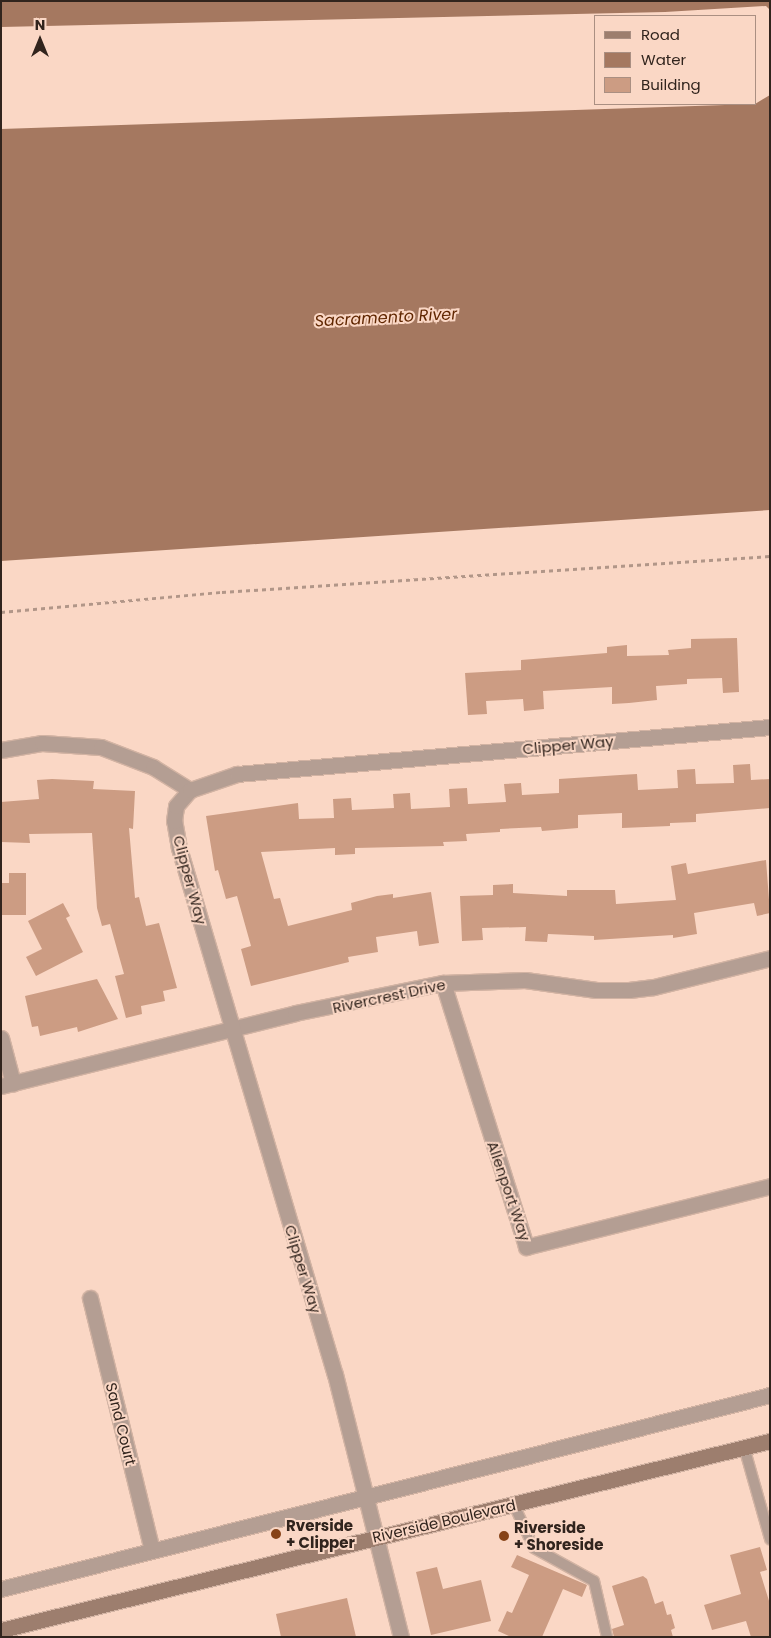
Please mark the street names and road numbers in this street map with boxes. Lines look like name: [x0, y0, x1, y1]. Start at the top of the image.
street label: Clipper Way: [522, 732, 614, 758]
street label: Clipper Way: [169, 834, 211, 926]
street label: Rivercrest Drive: [331, 975, 447, 1017]
street label: Allenport Way: [483, 1139, 535, 1243]
street label: Clipper Way: [281, 1223, 325, 1315]
street label: Sand Court: [102, 1381, 140, 1467]
street label: Riverside Boulevard: [370, 1496, 518, 1546]

